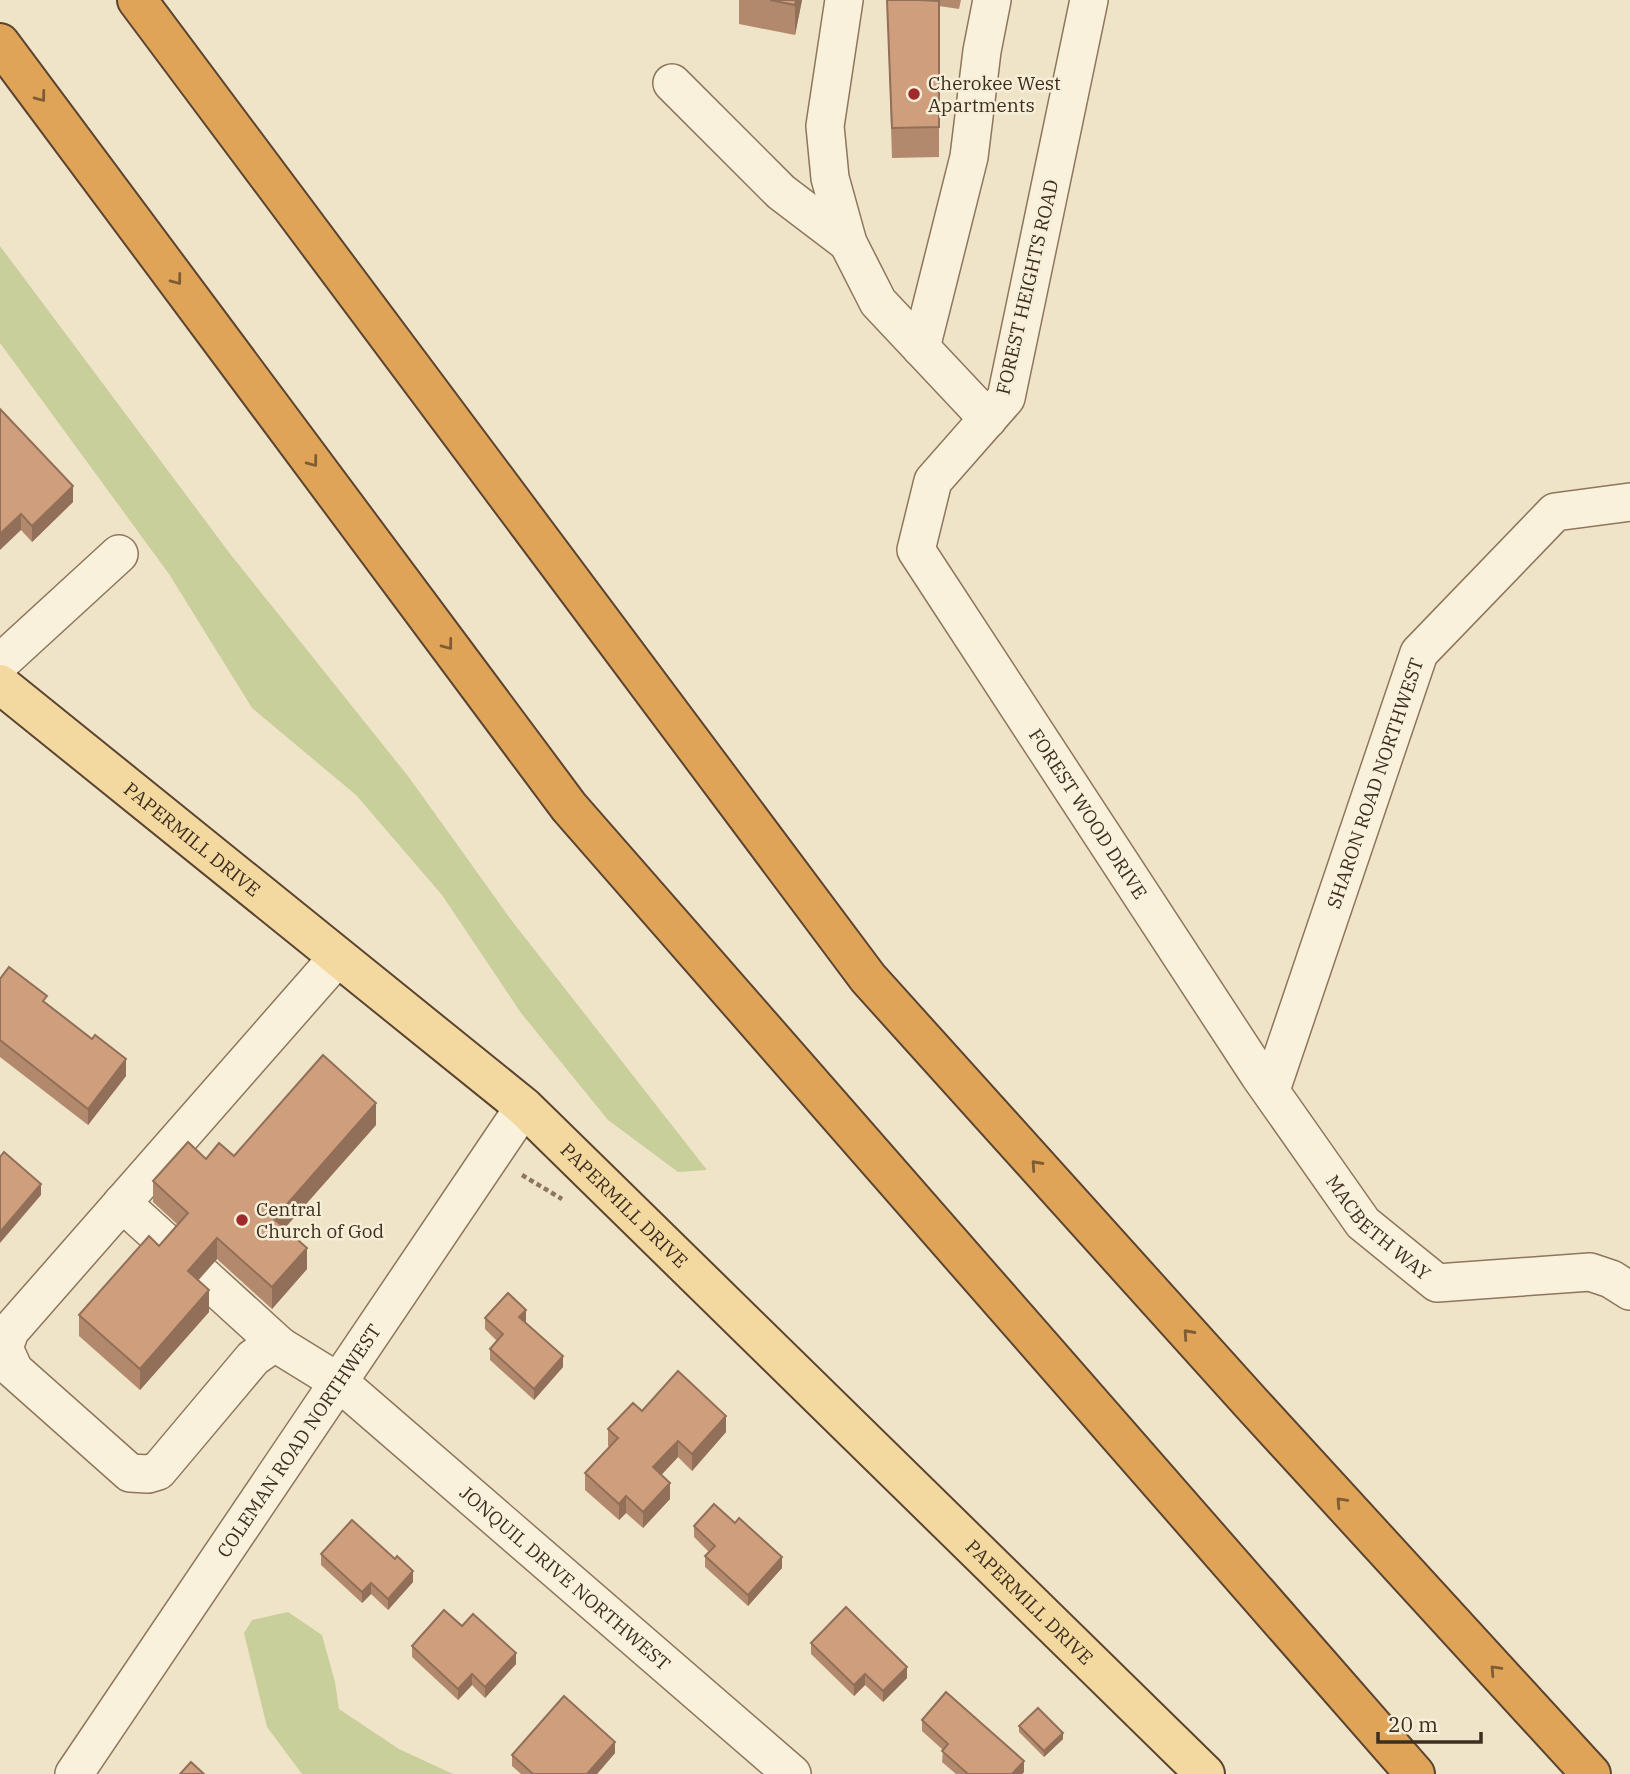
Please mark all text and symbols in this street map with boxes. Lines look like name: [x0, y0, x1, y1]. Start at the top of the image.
place label: Cherokee West Apartments: [928, 71, 1061, 117]
marker: Cherokee West Apartments: [906, 86, 922, 102]
one-way arrow: [32, 89, 45, 102]
street label: FOREST HEIGHTS ROAD: [991, 177, 1063, 397]
one-way arrow: [168, 272, 181, 285]
one-way arrow: [304, 454, 317, 467]
one-way arrow: [440, 637, 453, 649]
street label: SHARON ROAD NORTHWEST: [1321, 655, 1429, 912]
street label: FOREST WOOD DRIVE: [1024, 724, 1153, 903]
street label: PAPERMILL DRIVE: [119, 777, 265, 901]
street label: PAPERMILL DRIVE: [556, 1138, 693, 1273]
one-way arrow: [1032, 1160, 1044, 1173]
street label: MACBETH WAY: [1321, 1170, 1436, 1285]
place label: Central Church of God: [256, 1197, 384, 1243]
marker: Central Church of God: [234, 1212, 250, 1228]
street label: COLEMAN ROAD NORTHWEST: [212, 1319, 386, 1562]
one-way arrow: [1184, 1329, 1196, 1342]
street label: JONQUIL DRIVE NORTHWEST: [455, 1480, 676, 1676]
one-way arrow: [1337, 1497, 1350, 1510]
street label: PAPERMILL DRIVE: [961, 1535, 1098, 1670]
one-way arrow: [1491, 1665, 1504, 1678]
scale bar: [1378, 1700, 1481, 1744]
text: 20 m: [1388, 1710, 1438, 1738]

